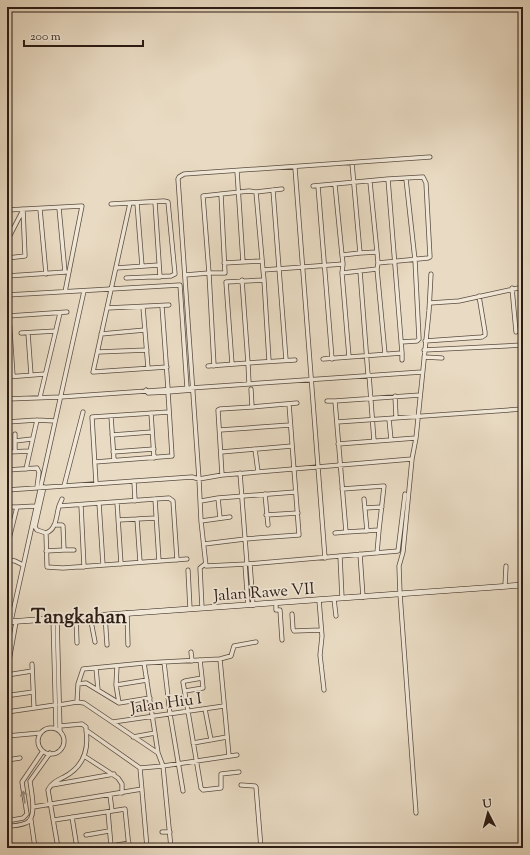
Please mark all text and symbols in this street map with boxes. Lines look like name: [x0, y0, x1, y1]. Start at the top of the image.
scale bar: [24, 22, 143, 48]
text: 200 m: [30, 28, 61, 46]
street label: Jalan Rawe VII: [212, 578, 315, 609]
district label: Tangkahan: [31, 604, 127, 633]
street label: Jalan Hiu I: [128, 688, 203, 721]
one-way arrow: [20, 791, 28, 804]
north arrow: [468, 793, 508, 833]
text: U: [481, 796, 492, 813]

